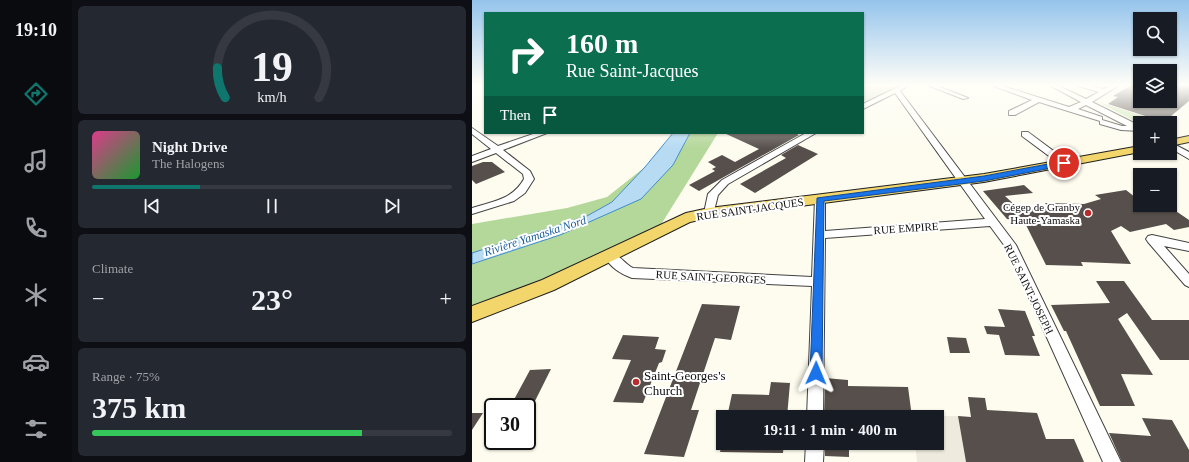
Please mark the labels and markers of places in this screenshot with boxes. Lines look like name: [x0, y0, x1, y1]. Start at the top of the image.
pin: [1047, 146, 1081, 180]
place label: Cégep de Granby Haute-Yamaska: [1003, 201, 1080, 226]
marker: Cégep de Granby Haute-Yamaska: [1083, 208, 1093, 218]
place label: Saint-Georges's Church: [644, 368, 726, 398]
marker: Saint-Georges's Church: [631, 377, 641, 387]

